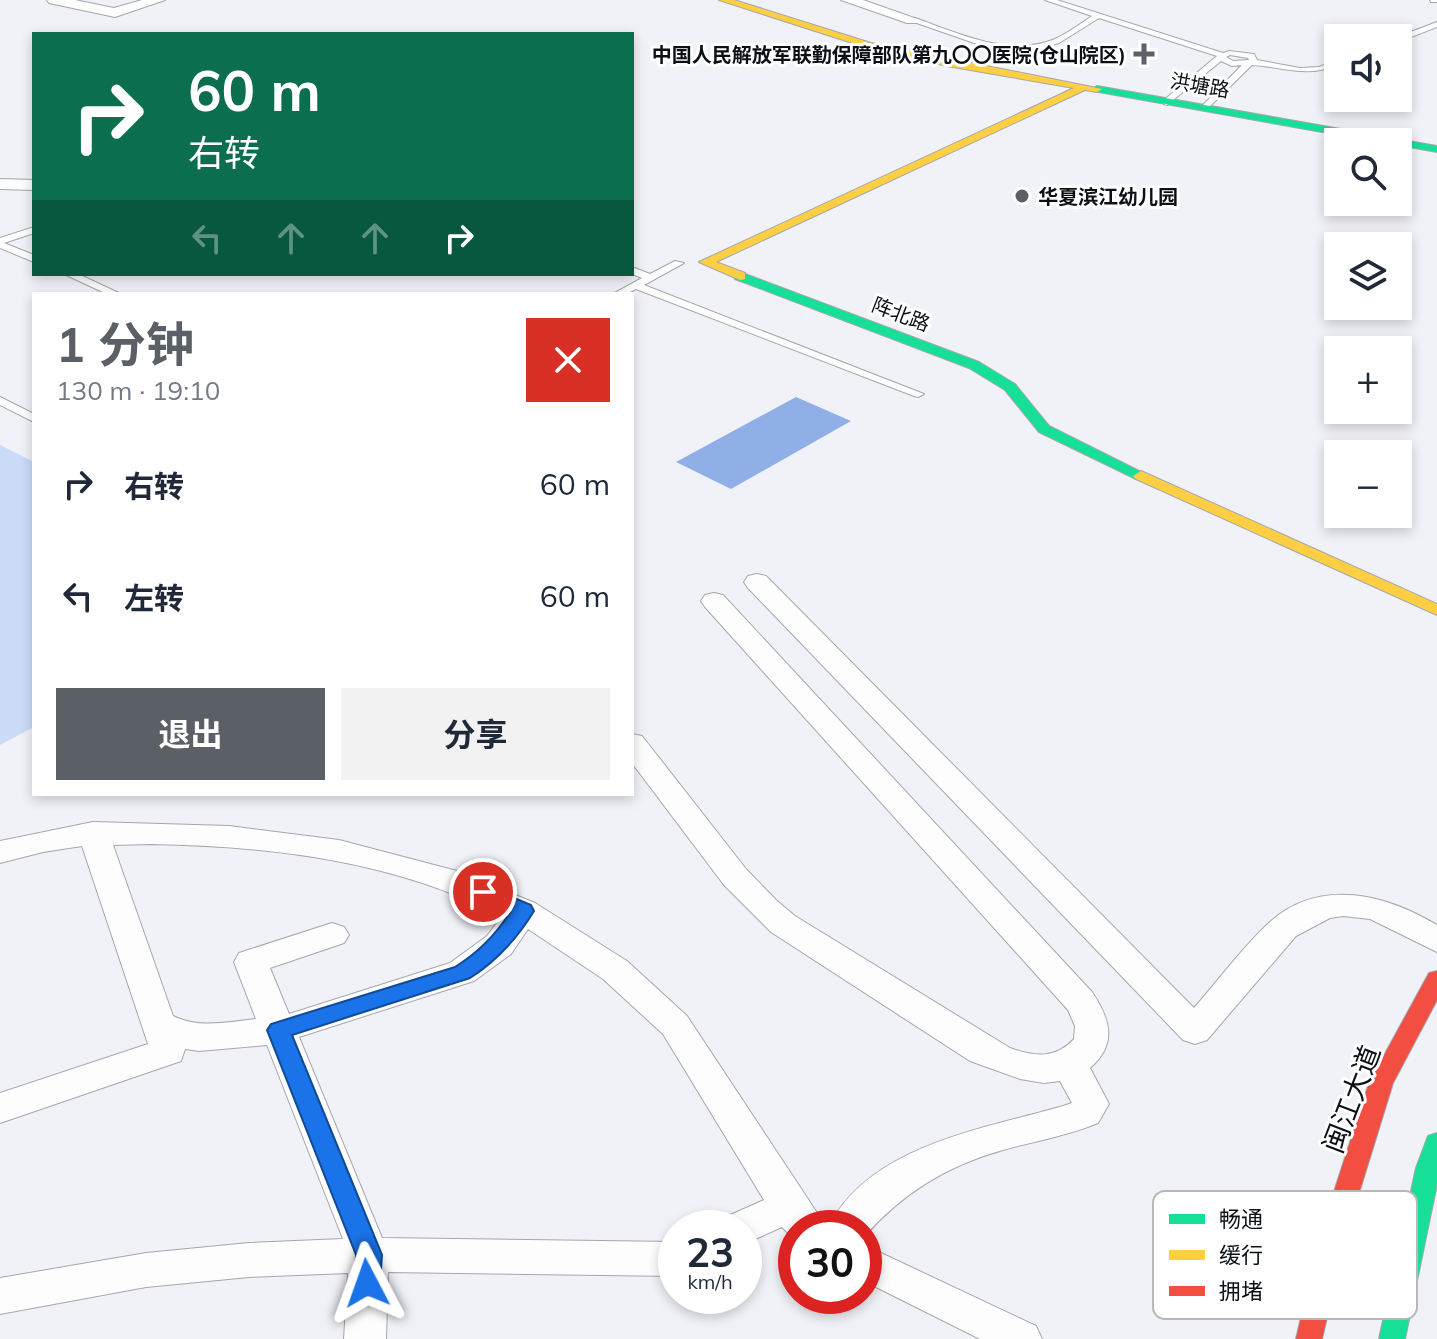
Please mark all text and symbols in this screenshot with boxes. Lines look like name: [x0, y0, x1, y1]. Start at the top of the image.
map controls: [1324, 24, 1412, 528]
button: sound: [1324, 24, 1412, 112]
place label: 中国人民解放军联勤保障部队第九〇〇医院(仓山院区): [652, 42, 1126, 67]
marker: 中国人民解放军联勤保障部队第九〇〇医院(仓山院区): [1133, 43, 1155, 65]
text: 60 m: [188, 55, 321, 125]
icon: right: [56, 64, 160, 168]
street label: 洪塘路: [1168, 67, 1232, 103]
button: search: [1324, 128, 1412, 216]
text: 右转: [188, 130, 260, 175]
place label: 华夏滨江幼儿园: [1038, 184, 1178, 209]
marker: 华夏滨江幼儿园: [1013, 187, 1031, 205]
icon: left: [185, 216, 229, 260]
icon: ahead: [269, 216, 313, 260]
icon: ahead: [353, 216, 397, 260]
icon: right: [437, 216, 481, 260]
button: layers: [1324, 232, 1412, 320]
street label: 阵北路: [869, 292, 933, 336]
text: 1 分钟: [56, 314, 194, 374]
button: close: [526, 318, 610, 402]
button: +: [1324, 336, 1412, 424]
text: 130 m · 19:10: [56, 374, 220, 407]
button: −: [1324, 440, 1412, 528]
icon: right: [56, 462, 100, 506]
text: 60 m: [540, 465, 610, 503]
text: 右转: [124, 467, 184, 505]
icon: left: [56, 574, 100, 618]
text: 60 m: [540, 577, 610, 615]
text: 左转: [124, 579, 184, 617]
button: 退出: [56, 688, 325, 780]
button: 分享: [341, 688, 610, 780]
pin: [449, 858, 517, 926]
icon: arrive: [461, 870, 505, 914]
street label: 闽江大道: [1315, 1040, 1387, 1158]
legend: [1153, 1191, 1417, 1319]
text: 畅通: [1219, 1205, 1263, 1233]
speed limit sign: 30: [778, 1210, 882, 1314]
text: 23: [686, 1227, 734, 1277]
position arrow: [325, 1241, 409, 1325]
text: 缓行: [1219, 1241, 1263, 1269]
text: km/h: [687, 1269, 733, 1294]
text: 拥堵: [1219, 1277, 1263, 1305]

